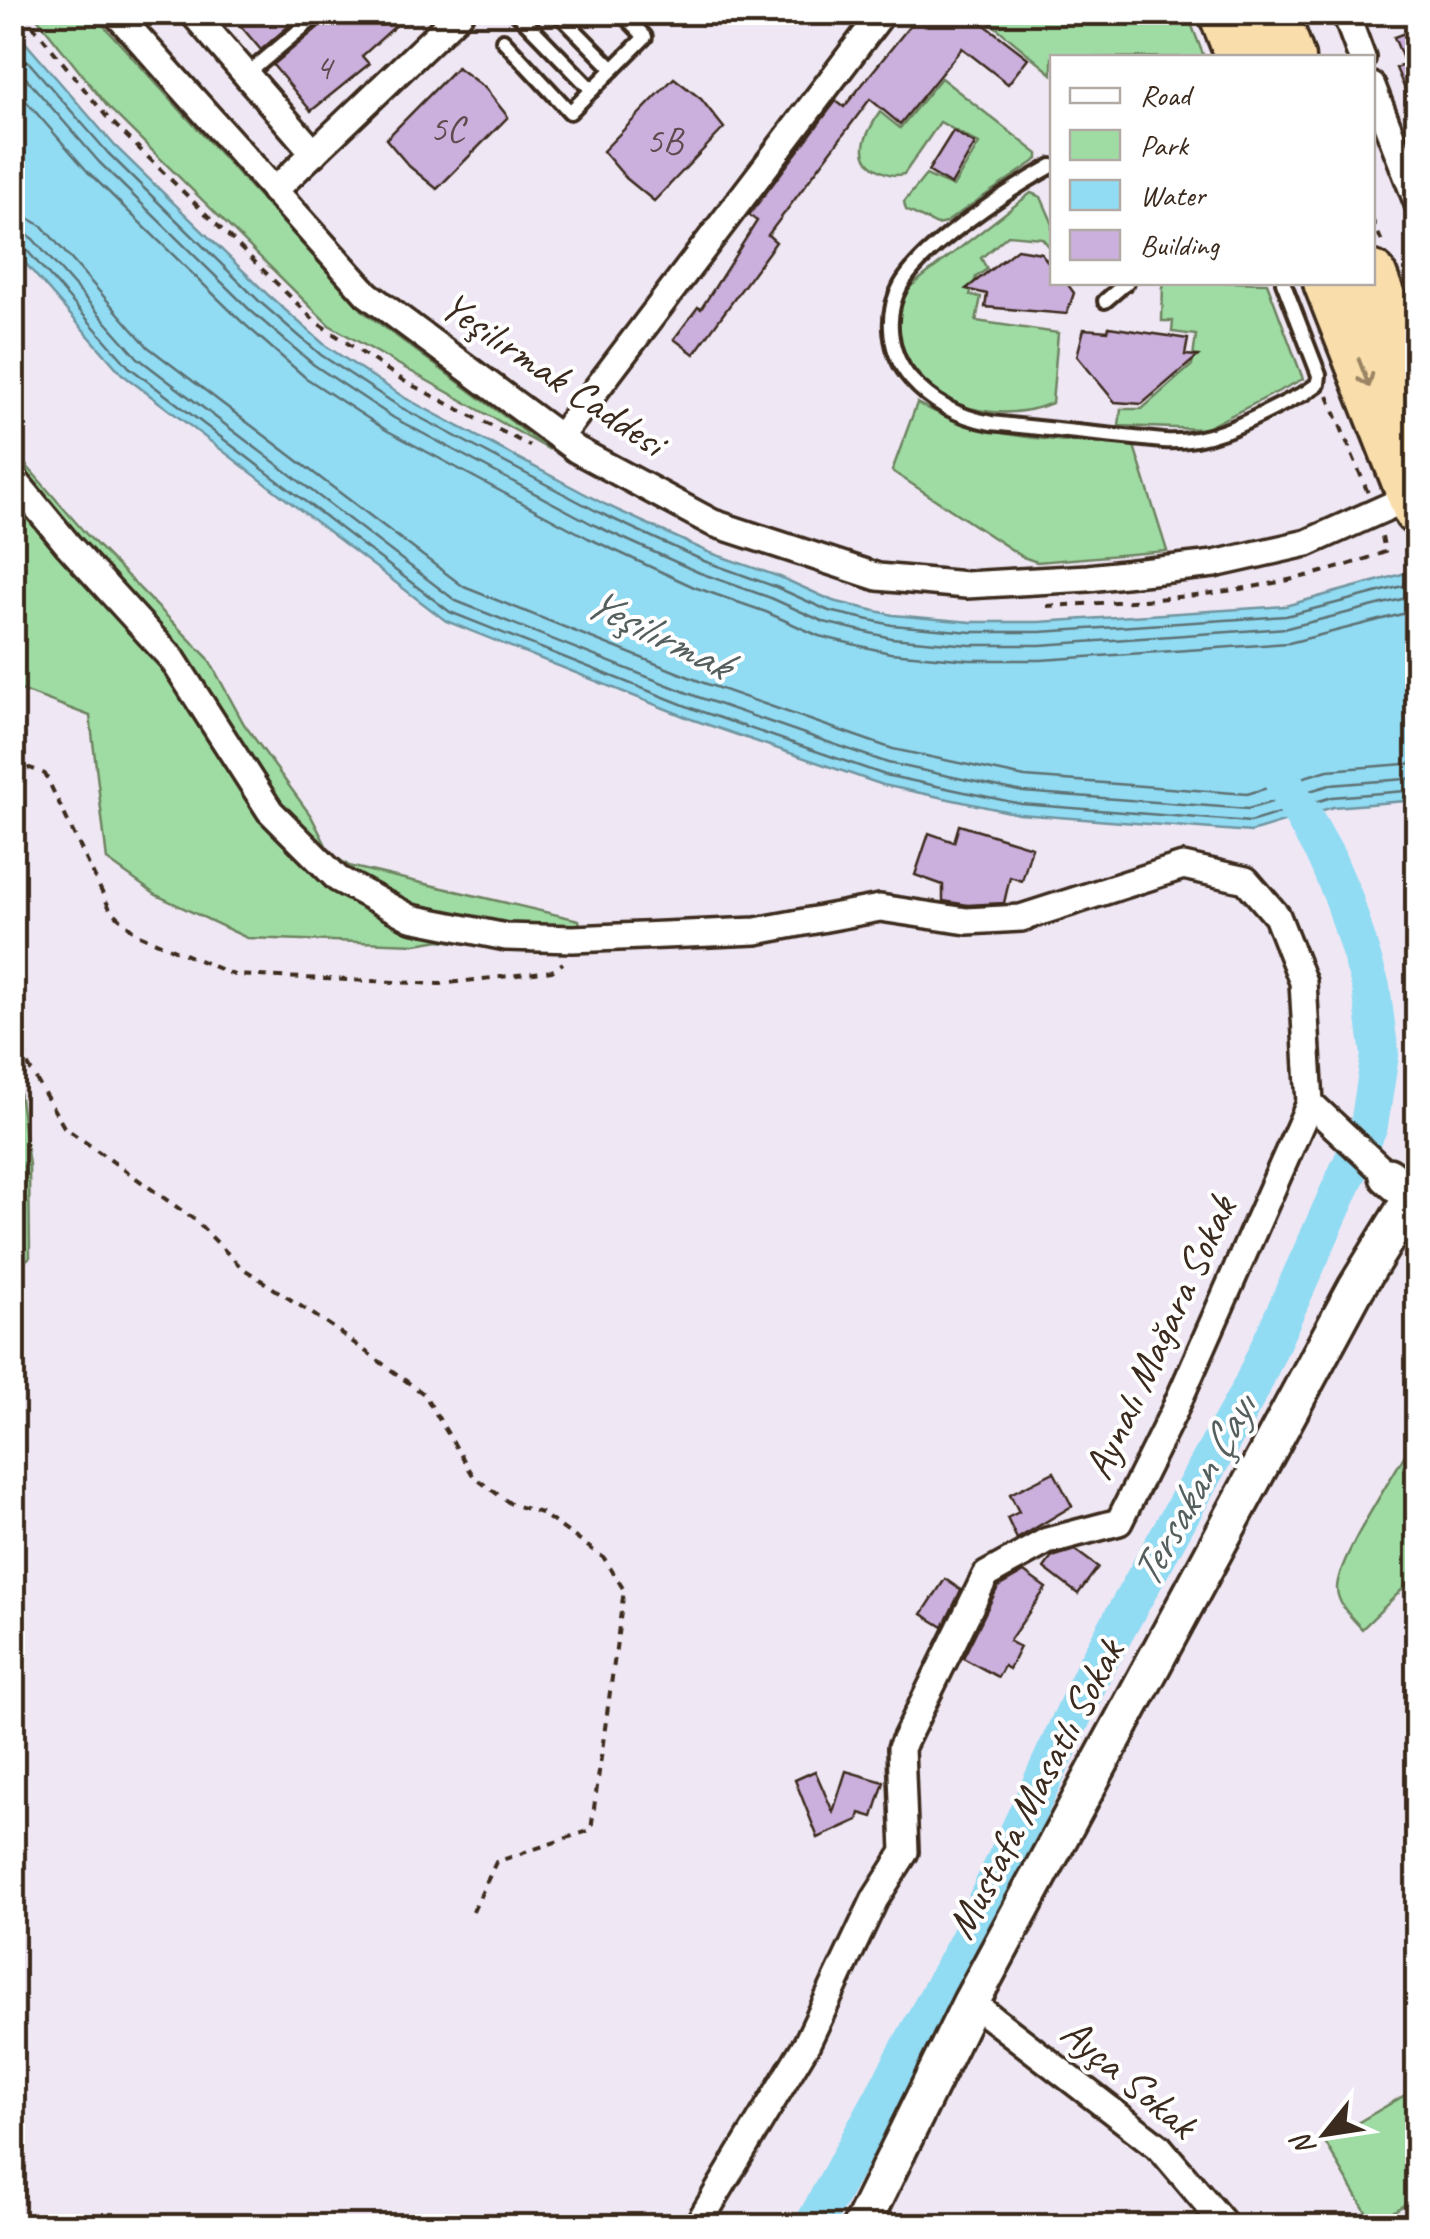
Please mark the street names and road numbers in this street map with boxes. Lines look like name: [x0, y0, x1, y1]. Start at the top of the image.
street label: Yeşilırmak Caddesi: [431, 279, 680, 471]
street label: Aynalı Mağara Sokak: [1071, 1186, 1250, 1488]
street label: Mustafa Masatlı Sokak: [934, 1628, 1137, 1948]
street label: Ayça Sokak: [1050, 2006, 1210, 2152]

